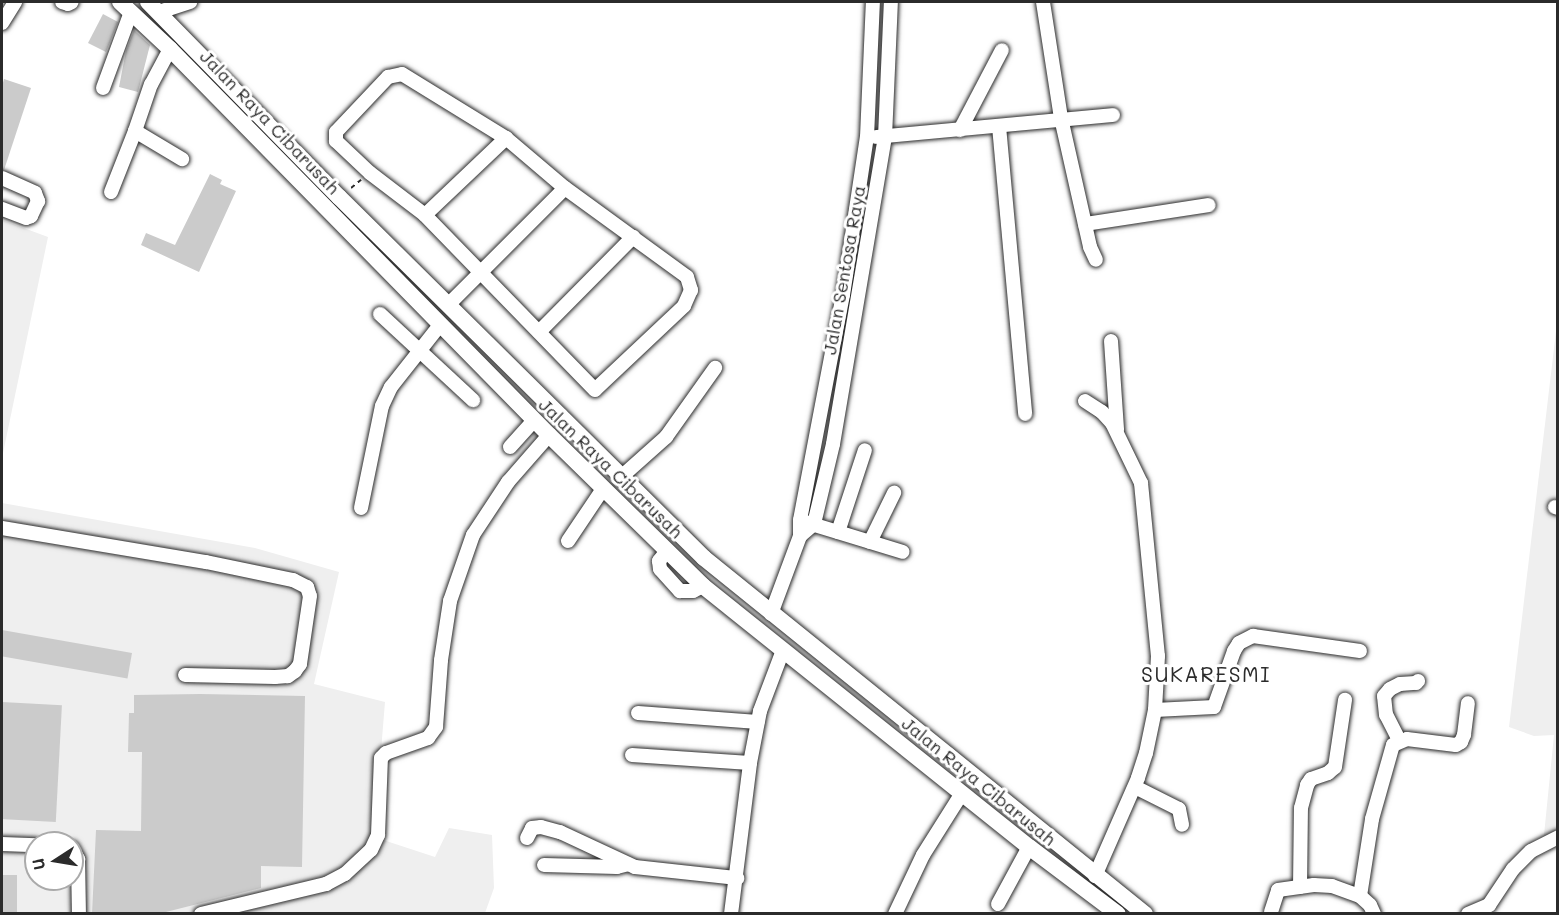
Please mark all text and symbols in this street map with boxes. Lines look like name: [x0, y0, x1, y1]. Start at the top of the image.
street label: Jalan Raya Cibarusah: [196, 46, 344, 198]
street label: Jalan Sentosa Raya: [818, 184, 870, 356]
street label: Jalan Raya Cibarusah: [535, 394, 687, 542]
district label: SUKARESMI: [1141, 661, 1271, 687]
street label: Jalan Raya Cibarusah: [898, 712, 1060, 850]
north arrow: [24, 831, 84, 891]
text: U: [26, 857, 49, 872]

